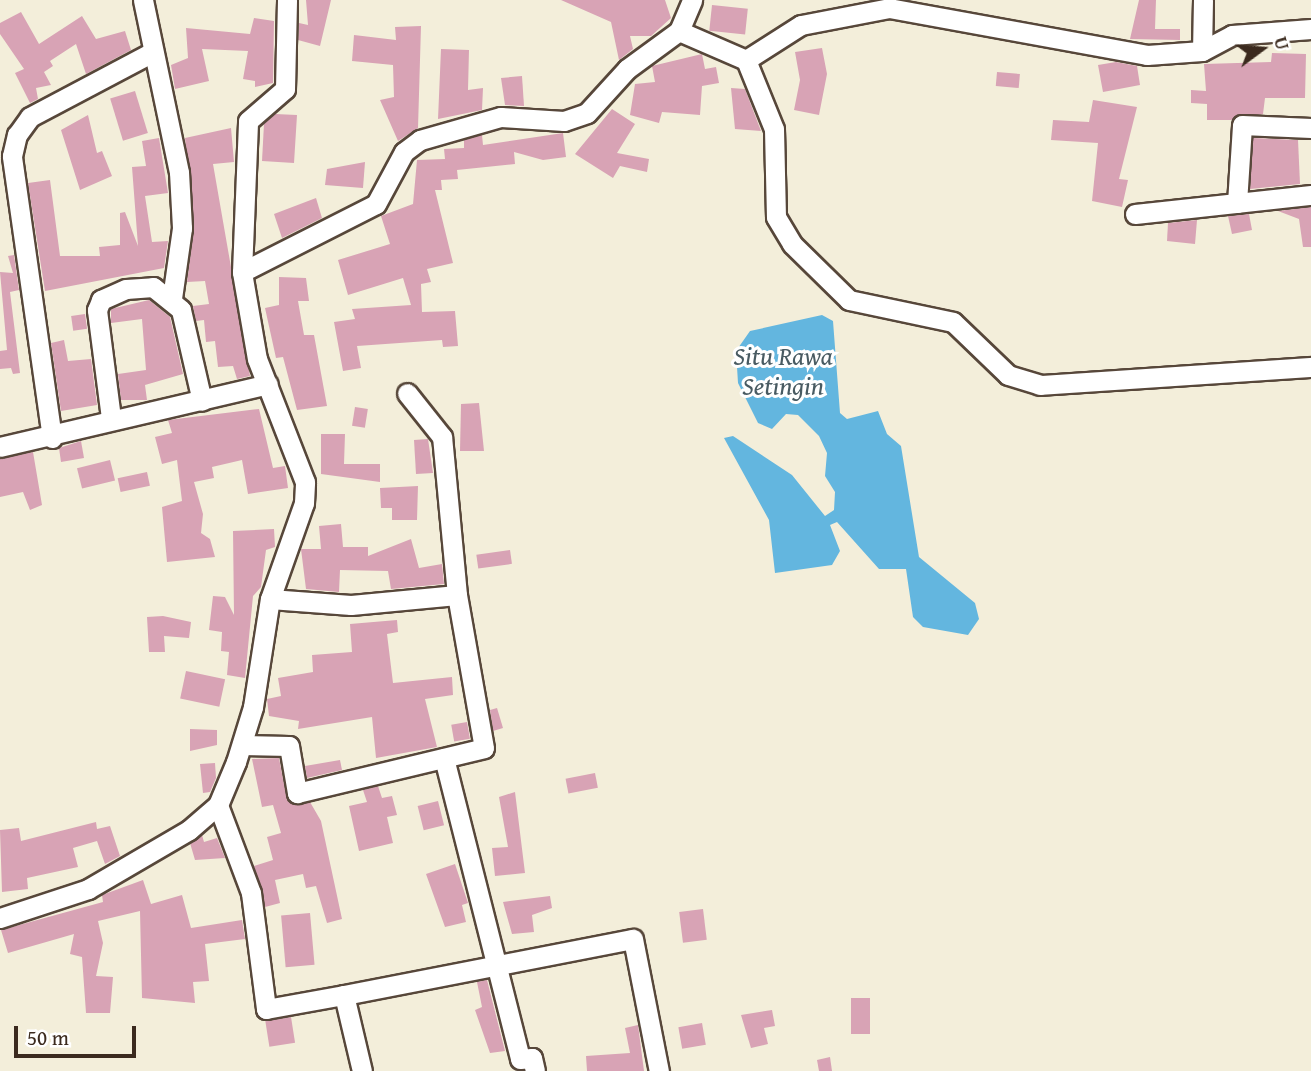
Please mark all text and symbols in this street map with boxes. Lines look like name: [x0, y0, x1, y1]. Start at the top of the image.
north arrow: [1227, 14, 1297, 84]
text: U: [1267, 33, 1297, 53]
water label: Situ Rawa Setingin: [733, 340, 833, 402]
scale bar: [18, 1012, 140, 1056]
text: 50 m: [27, 1022, 69, 1053]

